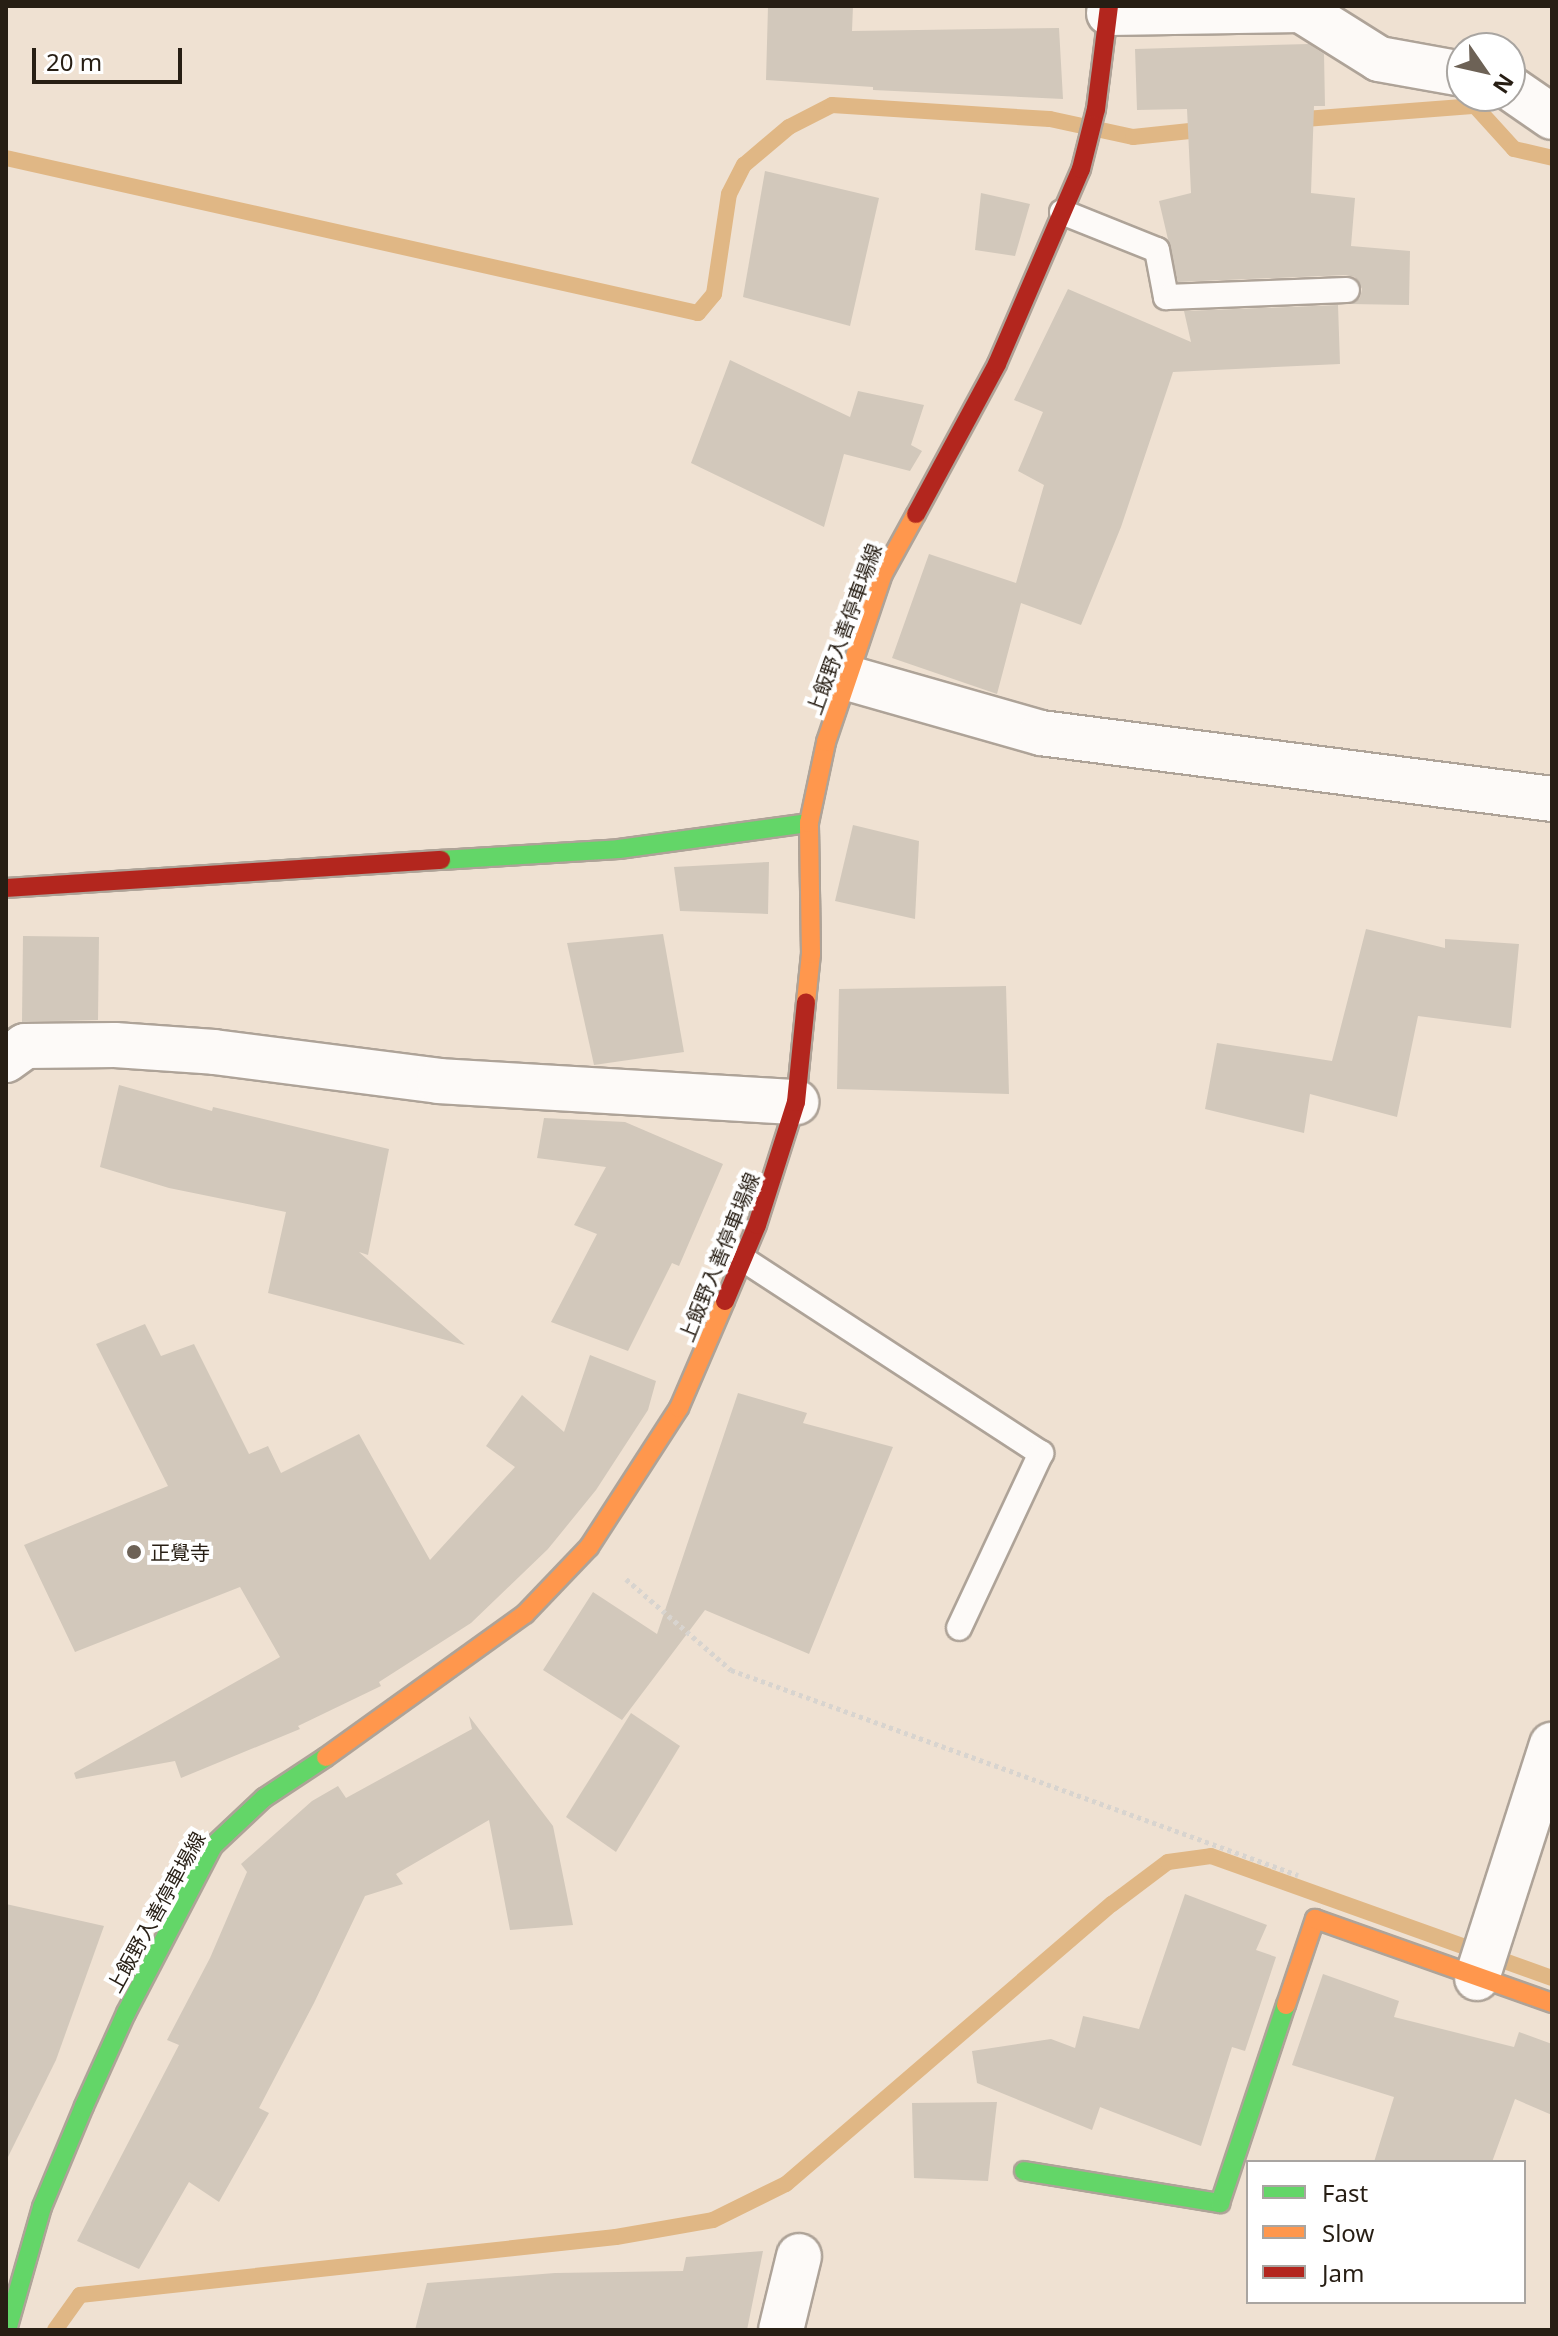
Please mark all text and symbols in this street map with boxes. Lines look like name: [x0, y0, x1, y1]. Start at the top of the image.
scale bar: [36, 32, 186, 82]
north arrow: [1446, 32, 1526, 112]
text: 20 m: [46, 45, 102, 78]
text: N: [1487, 68, 1522, 100]
street label: 上飯野入善停車場線: [802, 540, 886, 718]
street label: 上飯野入善停車場線: [674, 1169, 764, 1345]
place label: 正覺寺: [150, 1540, 210, 1564]
marker: 正覺寺: [125, 1543, 143, 1561]
street label: 上飯野入善停車場線: [102, 1827, 210, 1997]
legend: [1246, 2160, 1526, 2304]
text: Fast: [1322, 2176, 1368, 2209]
text: Slow: [1322, 2216, 1374, 2249]
text: Jam: [1322, 2256, 1364, 2289]

